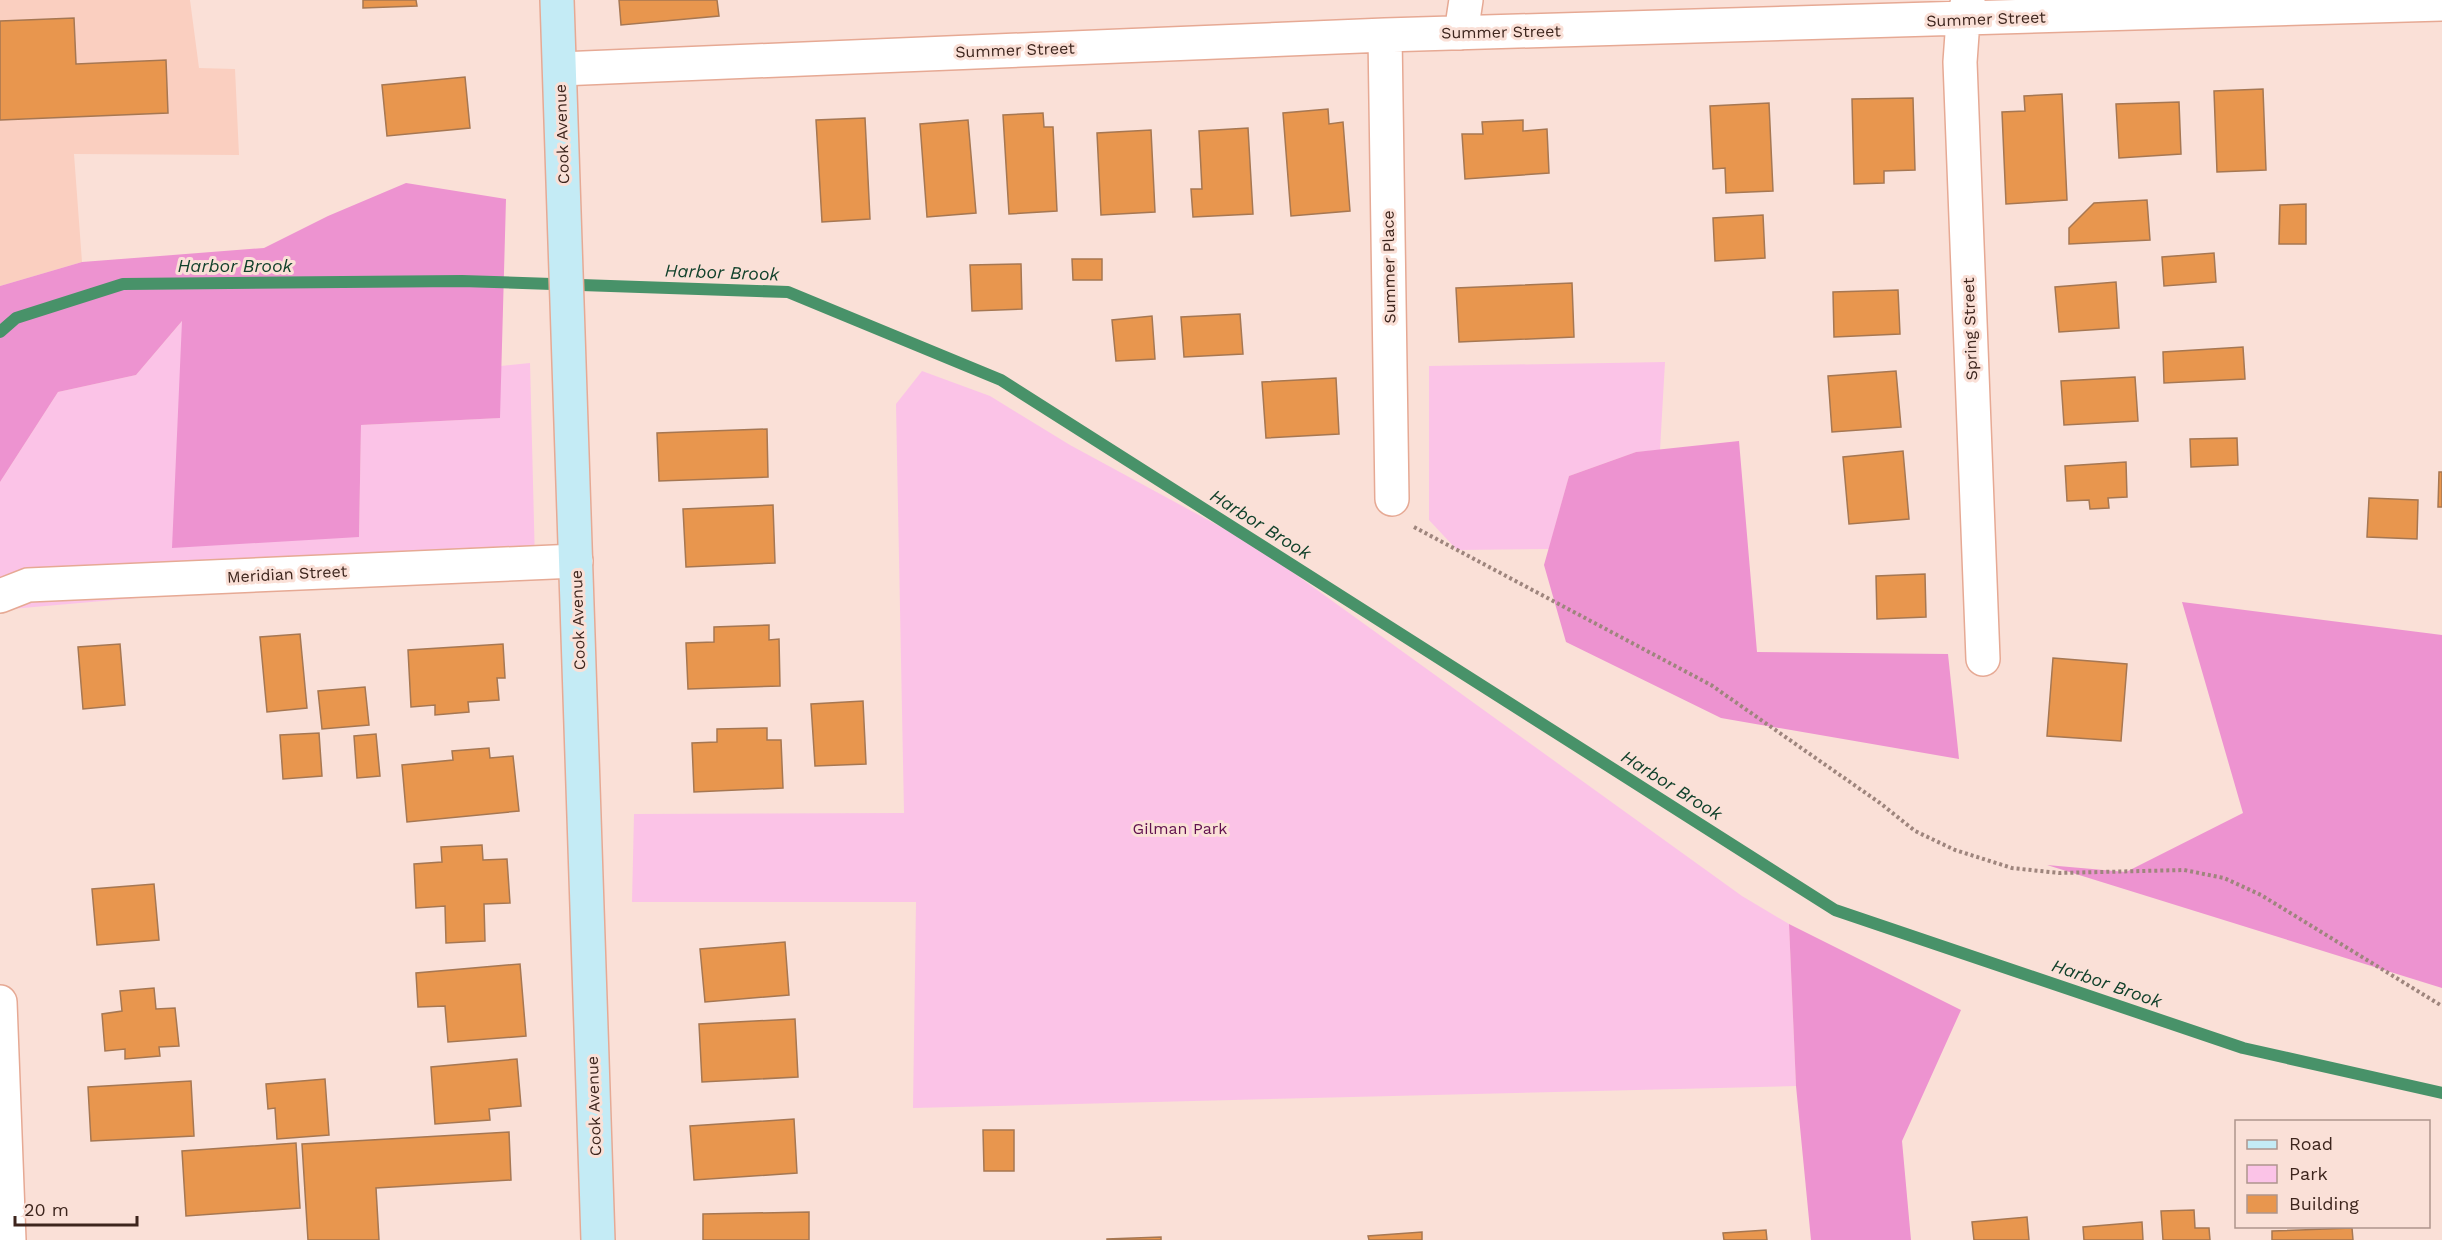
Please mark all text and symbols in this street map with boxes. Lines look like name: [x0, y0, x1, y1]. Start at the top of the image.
street label: Summer Street: [1926, 7, 2046, 31]
street label: Summer Street: [1441, 21, 1561, 43]
street label: Summer Street: [955, 38, 1075, 62]
street label: Cook Avenue: [551, 84, 573, 184]
street label: Summer Place: [1379, 210, 1399, 324]
water label: Harbor Brook: [178, 255, 294, 276]
water label: Harbor Brook: [664, 260, 781, 285]
street label: Spring Street: [1959, 277, 1981, 381]
water label: Harbor Brook: [1207, 485, 1316, 564]
street label: Meridian Street: [226, 561, 348, 587]
street label: Cook Avenue: [567, 570, 589, 670]
water label: Harbor Brook: [1618, 746, 1727, 825]
park label: Gilman Park: [1133, 819, 1227, 838]
water label: Harbor Brook: [2049, 954, 2166, 1012]
street label: Cook Avenue: [583, 1056, 605, 1156]
legend: [2235, 1120, 2430, 1228]
text: Road: [2289, 1133, 2333, 1154]
text: Park: [2289, 1163, 2328, 1184]
scale bar: [15, 1189, 136, 1227]
text: Building: [2289, 1193, 2359, 1214]
text: 20 m: [24, 1199, 69, 1220]

